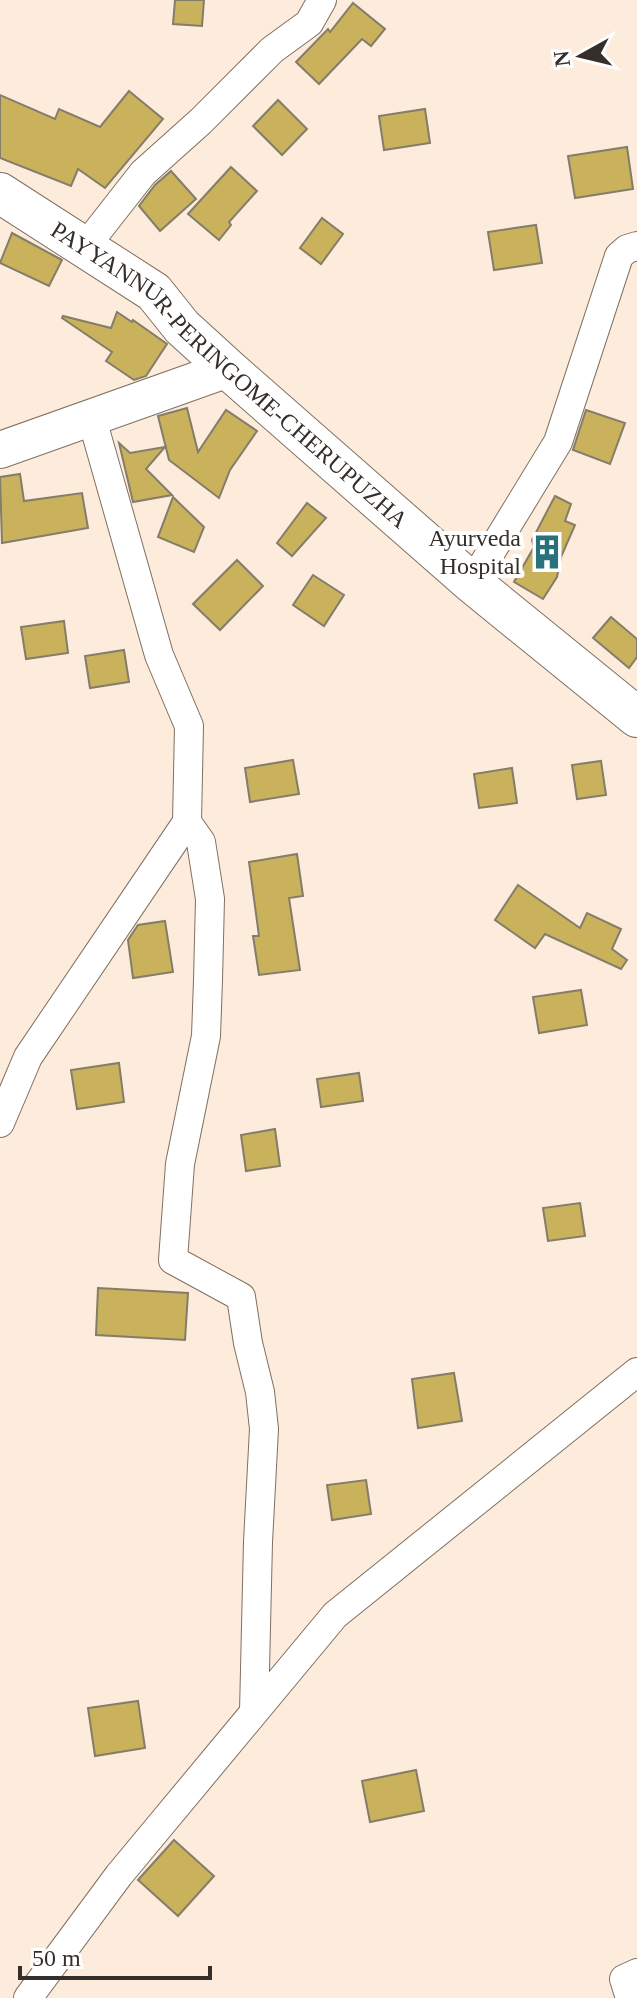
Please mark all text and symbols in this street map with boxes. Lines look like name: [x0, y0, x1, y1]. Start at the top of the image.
north arrow: [541, 16, 621, 96]
text: N: [548, 49, 575, 68]
street label: PAYYANNUR-PERINGOME-CHERUPUZHA: [46, 216, 413, 534]
place label: Ayurveda Hospital: [429, 525, 521, 579]
building icon: Ayurveda Hospital: [528, 533, 566, 571]
scale bar: [20, 1930, 210, 1980]
text: 50 m: [32, 1945, 81, 1971]

